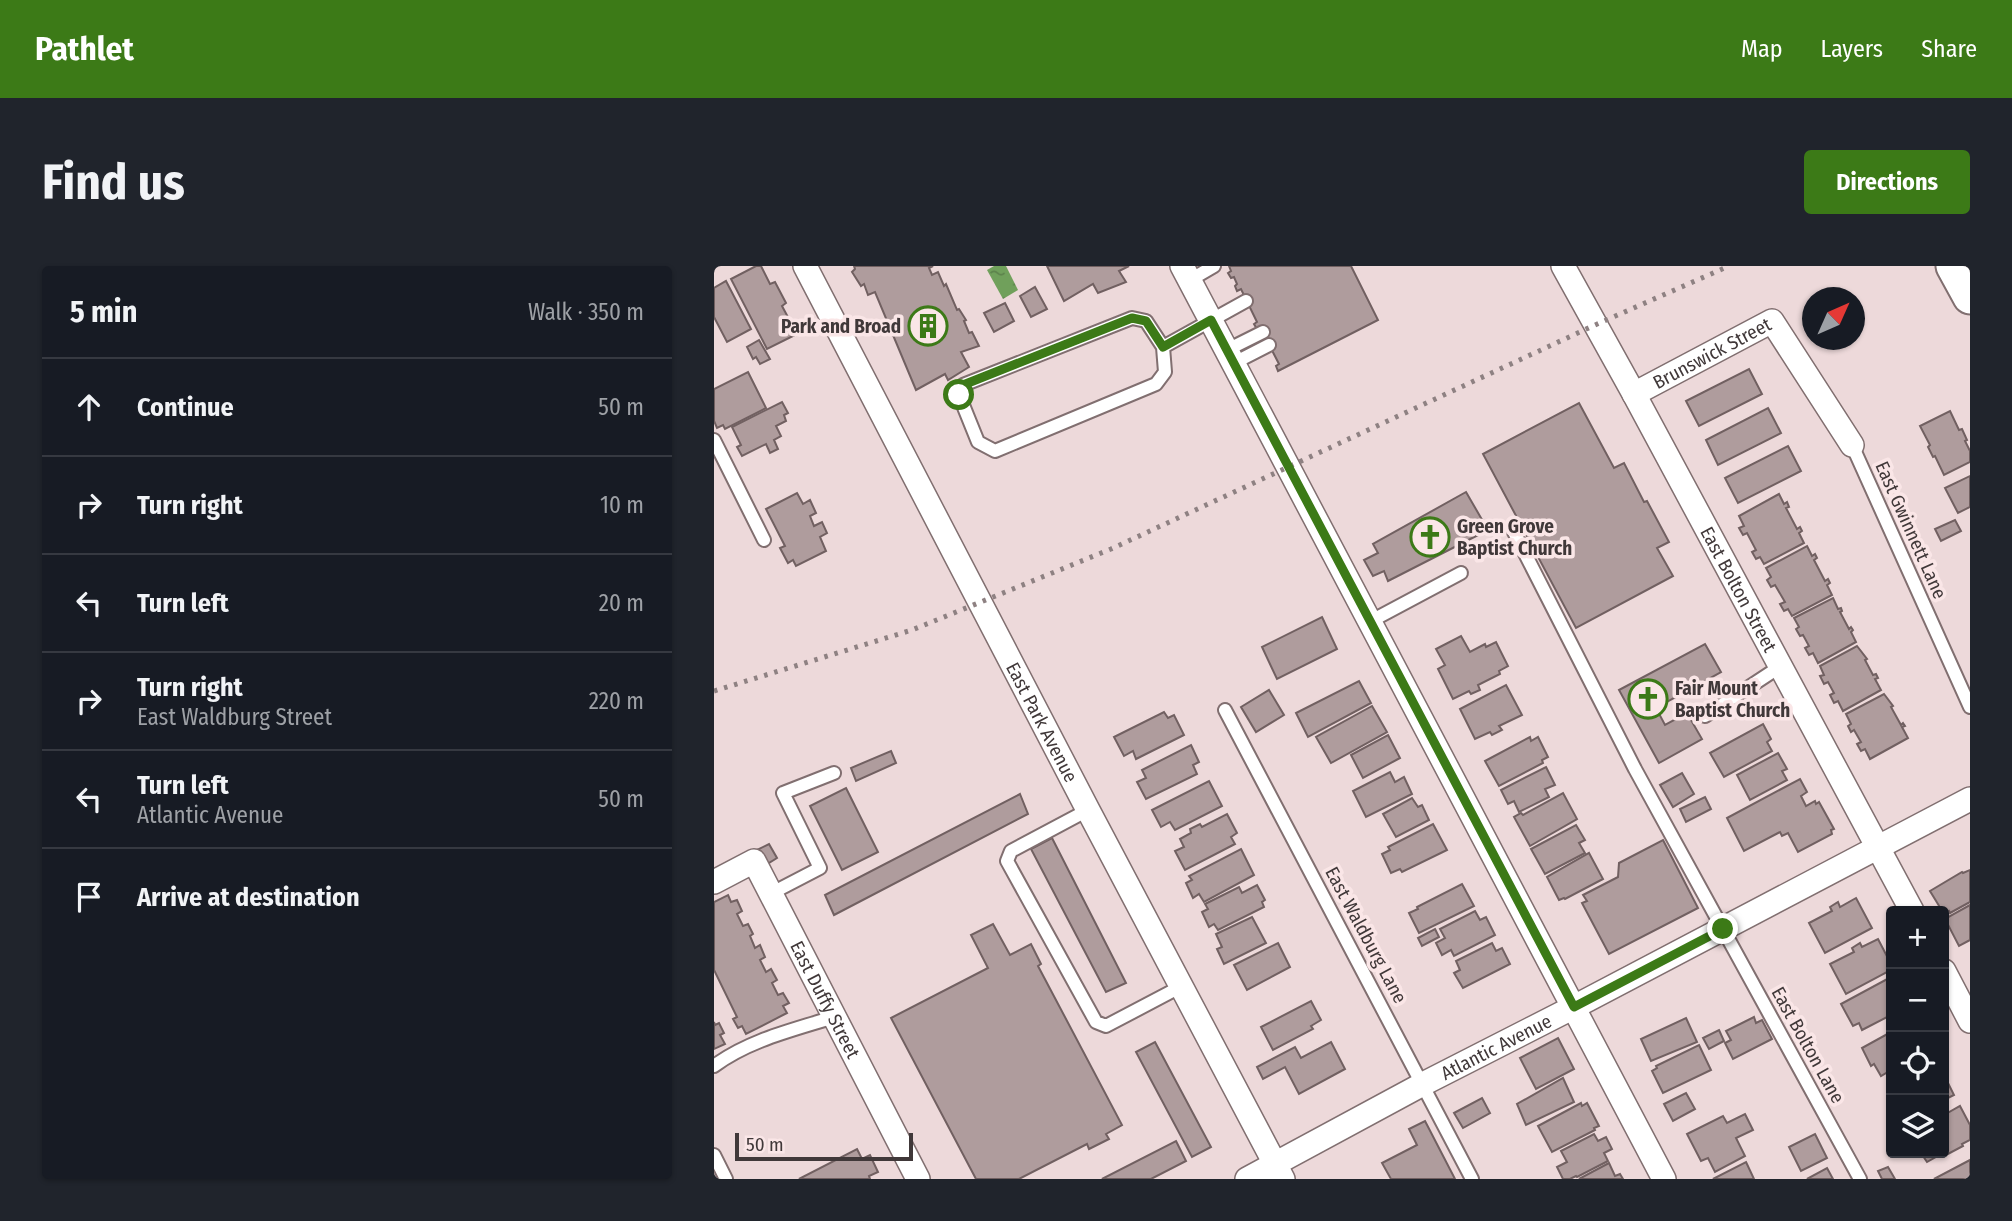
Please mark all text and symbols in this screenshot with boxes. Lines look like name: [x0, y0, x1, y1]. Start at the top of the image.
text: Pathlet: [35, 29, 134, 69]
text: Map: [1741, 35, 1783, 63]
text: Layers: [1821, 35, 1883, 63]
text: Share: [1921, 35, 1977, 63]
button: Directions: [1804, 150, 1970, 214]
text: Find us: [42, 153, 185, 212]
north arrow: [1802, 287, 1865, 350]
text: 5 min: [70, 294, 137, 330]
text: Walk · 350 m: [528, 298, 644, 326]
building icon: Park and Broad: [907, 305, 949, 347]
street label: Brunswick Street: [1649, 312, 1776, 394]
place label: Park and Broad: [781, 315, 901, 338]
route start: [943, 379, 974, 410]
icon: ahead: [70, 388, 108, 426]
text: Continue: [137, 392, 234, 423]
text: 50 m: [598, 393, 644, 421]
street label: East Gwinnett Lane: [1870, 458, 1952, 602]
icon: right: [70, 486, 108, 524]
text: Turn right: [137, 490, 243, 521]
text: 10 m: [600, 491, 644, 519]
place label: Green Grove Baptist Church: [1457, 515, 1572, 560]
church icon: Green Grove Baptist Church: [1409, 516, 1451, 558]
street label: East Bolton Street: [1696, 522, 1782, 657]
icon: left: [70, 584, 108, 622]
text: Turn left: [137, 588, 229, 619]
text: 20 m: [599, 589, 644, 617]
street label: East Park Avenue: [1002, 658, 1083, 786]
text: Turn right: [137, 672, 243, 703]
place label: Fair Mount Baptist Church: [1675, 677, 1790, 722]
church icon: Fair Mount Baptist Church: [1627, 678, 1669, 720]
icon: right: [70, 682, 108, 720]
text: 220 m: [589, 687, 644, 715]
text: East Waldburg Street: [137, 703, 332, 731]
text: Turn left: [137, 770, 229, 801]
icon: left: [70, 780, 108, 818]
text: 50 m: [598, 785, 644, 813]
text: Atlantic Avenue: [137, 801, 283, 829]
street label: East Waldburg Lane: [1320, 863, 1412, 1007]
icon: arrive: [70, 878, 108, 916]
text: Arrive at destination: [137, 882, 360, 913]
map controls: [1886, 906, 1949, 1158]
button: +: [1886, 906, 1949, 969]
route end: [1707, 913, 1738, 944]
street label: East Duffy Street: [786, 937, 866, 1063]
button: −: [1886, 969, 1949, 1032]
street label: East Bolton Lane: [1767, 983, 1849, 1107]
street label: Atlantic Avenue: [1437, 1009, 1555, 1084]
button: locate: [1886, 1032, 1949, 1095]
button: layers: [1886, 1095, 1949, 1158]
scale bar: [735, 1130, 914, 1162]
text: 50 m: [746, 1133, 784, 1156]

